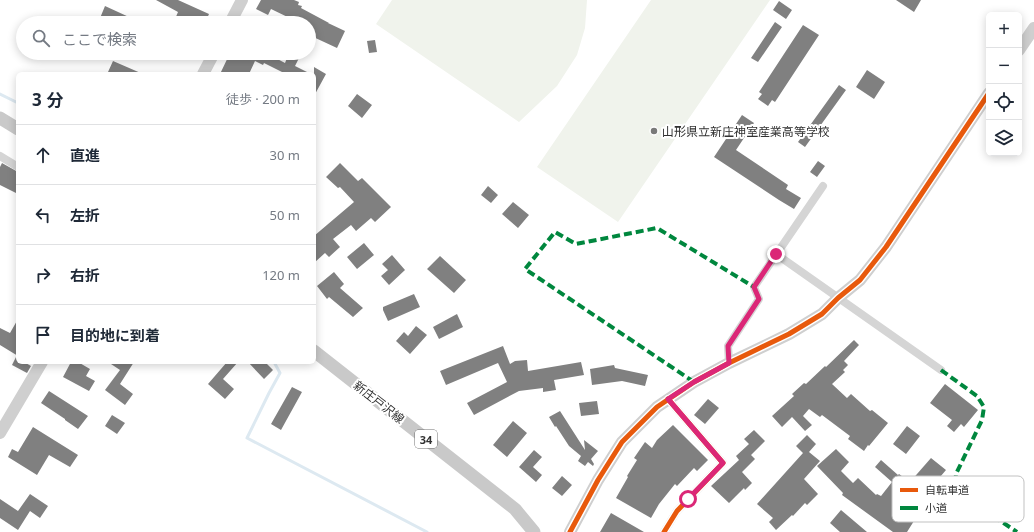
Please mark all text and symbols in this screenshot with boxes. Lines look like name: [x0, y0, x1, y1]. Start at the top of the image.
map controls: [986, 12, 1022, 156]
button: +: [986, 12, 1022, 48]
search box: [16, 16, 316, 60]
icon: search: [30, 27, 52, 49]
text: ここで検索: [62, 29, 137, 49]
button: −: [986, 48, 1022, 84]
button: locate: [986, 84, 1022, 120]
text: 3 分: [32, 88, 63, 111]
text: 徒歩 · 200 m: [226, 90, 300, 108]
button: layers: [986, 120, 1022, 156]
place label: 山形県立新庄神室産業高等学校: [662, 123, 830, 140]
marker: 山形県立新庄神室産業高等学校: [649, 126, 659, 136]
icon: ahead: [32, 144, 54, 166]
text: 直進: [70, 145, 100, 165]
text: 30 m: [270, 146, 300, 164]
icon: left: [32, 204, 54, 226]
text: 左折: [70, 205, 100, 225]
text: 50 m: [270, 206, 300, 224]
route end: [767, 245, 785, 263]
icon: right: [32, 264, 54, 286]
text: 右折: [70, 265, 100, 285]
text: 120 m: [262, 266, 300, 284]
icon: arrive: [32, 324, 54, 346]
text: 目的地に到着: [70, 325, 160, 345]
street label: 新庄戸沢線: [350, 377, 408, 427]
road number: 34: [415, 430, 437, 448]
legend: [892, 476, 1024, 522]
text: 自転車道: [925, 482, 969, 497]
route start: [679, 490, 697, 508]
text: 小道: [925, 500, 947, 515]

